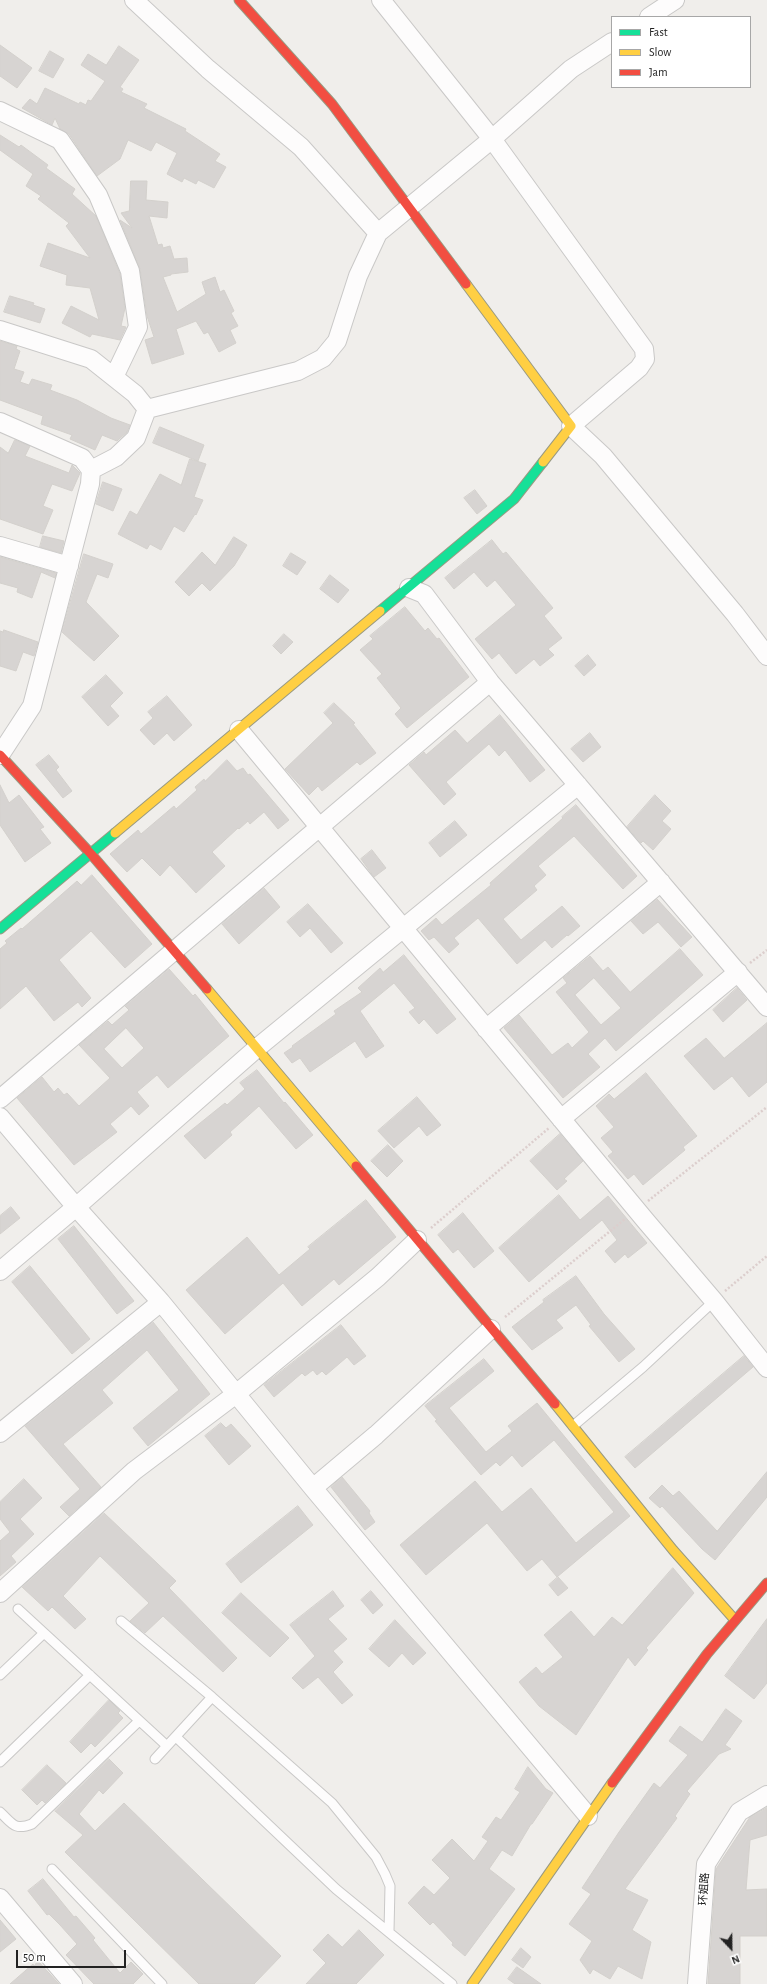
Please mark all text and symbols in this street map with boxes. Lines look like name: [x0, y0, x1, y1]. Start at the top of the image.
legend: [611, 16, 751, 88]
text: Fast: [649, 26, 668, 38]
text: Slow: [649, 46, 671, 58]
text: Jam: [649, 66, 668, 78]
street label: 环姐路: [696, 1872, 712, 1906]
north arrow: [711, 1928, 751, 1968]
scale bar: [18, 1942, 128, 1968]
text: 50 m: [23, 1951, 46, 1963]
text: N: [730, 1953, 741, 1966]

